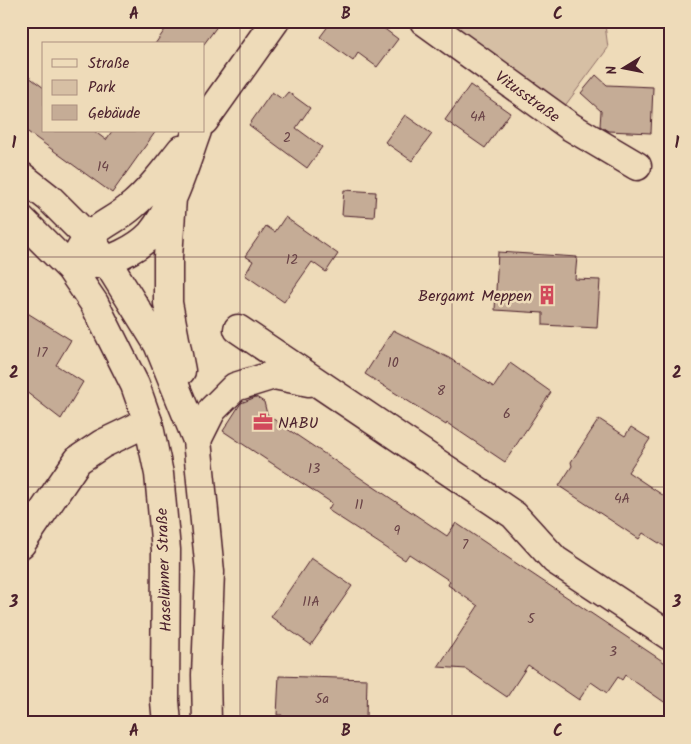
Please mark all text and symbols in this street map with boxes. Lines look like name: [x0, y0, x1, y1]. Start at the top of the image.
text: A: [129, 2, 139, 27]
text: B: [341, 2, 351, 27]
text: C: [553, 2, 563, 27]
legend: [42, 42, 205, 132]
north arrow: [598, 42, 648, 92]
text: Straße: [88, 52, 130, 76]
text: N: [601, 64, 624, 76]
street label: Vitusstraße: [489, 65, 565, 129]
text: Park: [88, 76, 116, 100]
text: Gebäude: [88, 102, 141, 126]
house number: 4A: [470, 106, 486, 128]
house number: 2: [283, 127, 291, 149]
text: 1: [12, 131, 17, 156]
text: 1: [675, 131, 680, 156]
house number: 14: [97, 156, 109, 178]
house number: 12: [286, 249, 298, 271]
place label: Bergamt Meppen: [418, 284, 532, 309]
building icon: Bergamt Meppen: [536, 284, 558, 306]
house number: 17: [37, 342, 48, 364]
house number: 10: [387, 352, 399, 374]
text: 2: [9, 361, 19, 386]
text: 2: [672, 361, 682, 386]
house number: 8: [437, 380, 446, 402]
house number: 6: [503, 403, 511, 425]
office icon: NABU: [252, 411, 274, 433]
place label: NABU: [278, 411, 319, 436]
house number: 13: [308, 458, 320, 480]
house number: 4A: [614, 488, 630, 510]
house number: 11: [355, 494, 363, 516]
street label: Haselünner Straße: [150, 508, 179, 632]
house number: 9: [394, 520, 401, 542]
house number: 7: [462, 534, 469, 556]
text: 3: [9, 590, 19, 615]
text: 3: [672, 590, 682, 615]
house number: 11A: [302, 591, 320, 613]
house number: 5: [527, 608, 536, 630]
house number: 3: [609, 641, 617, 663]
house number: 5a: [315, 688, 329, 710]
text: A: [129, 719, 139, 744]
text: B: [341, 719, 351, 744]
text: C: [553, 719, 563, 744]

